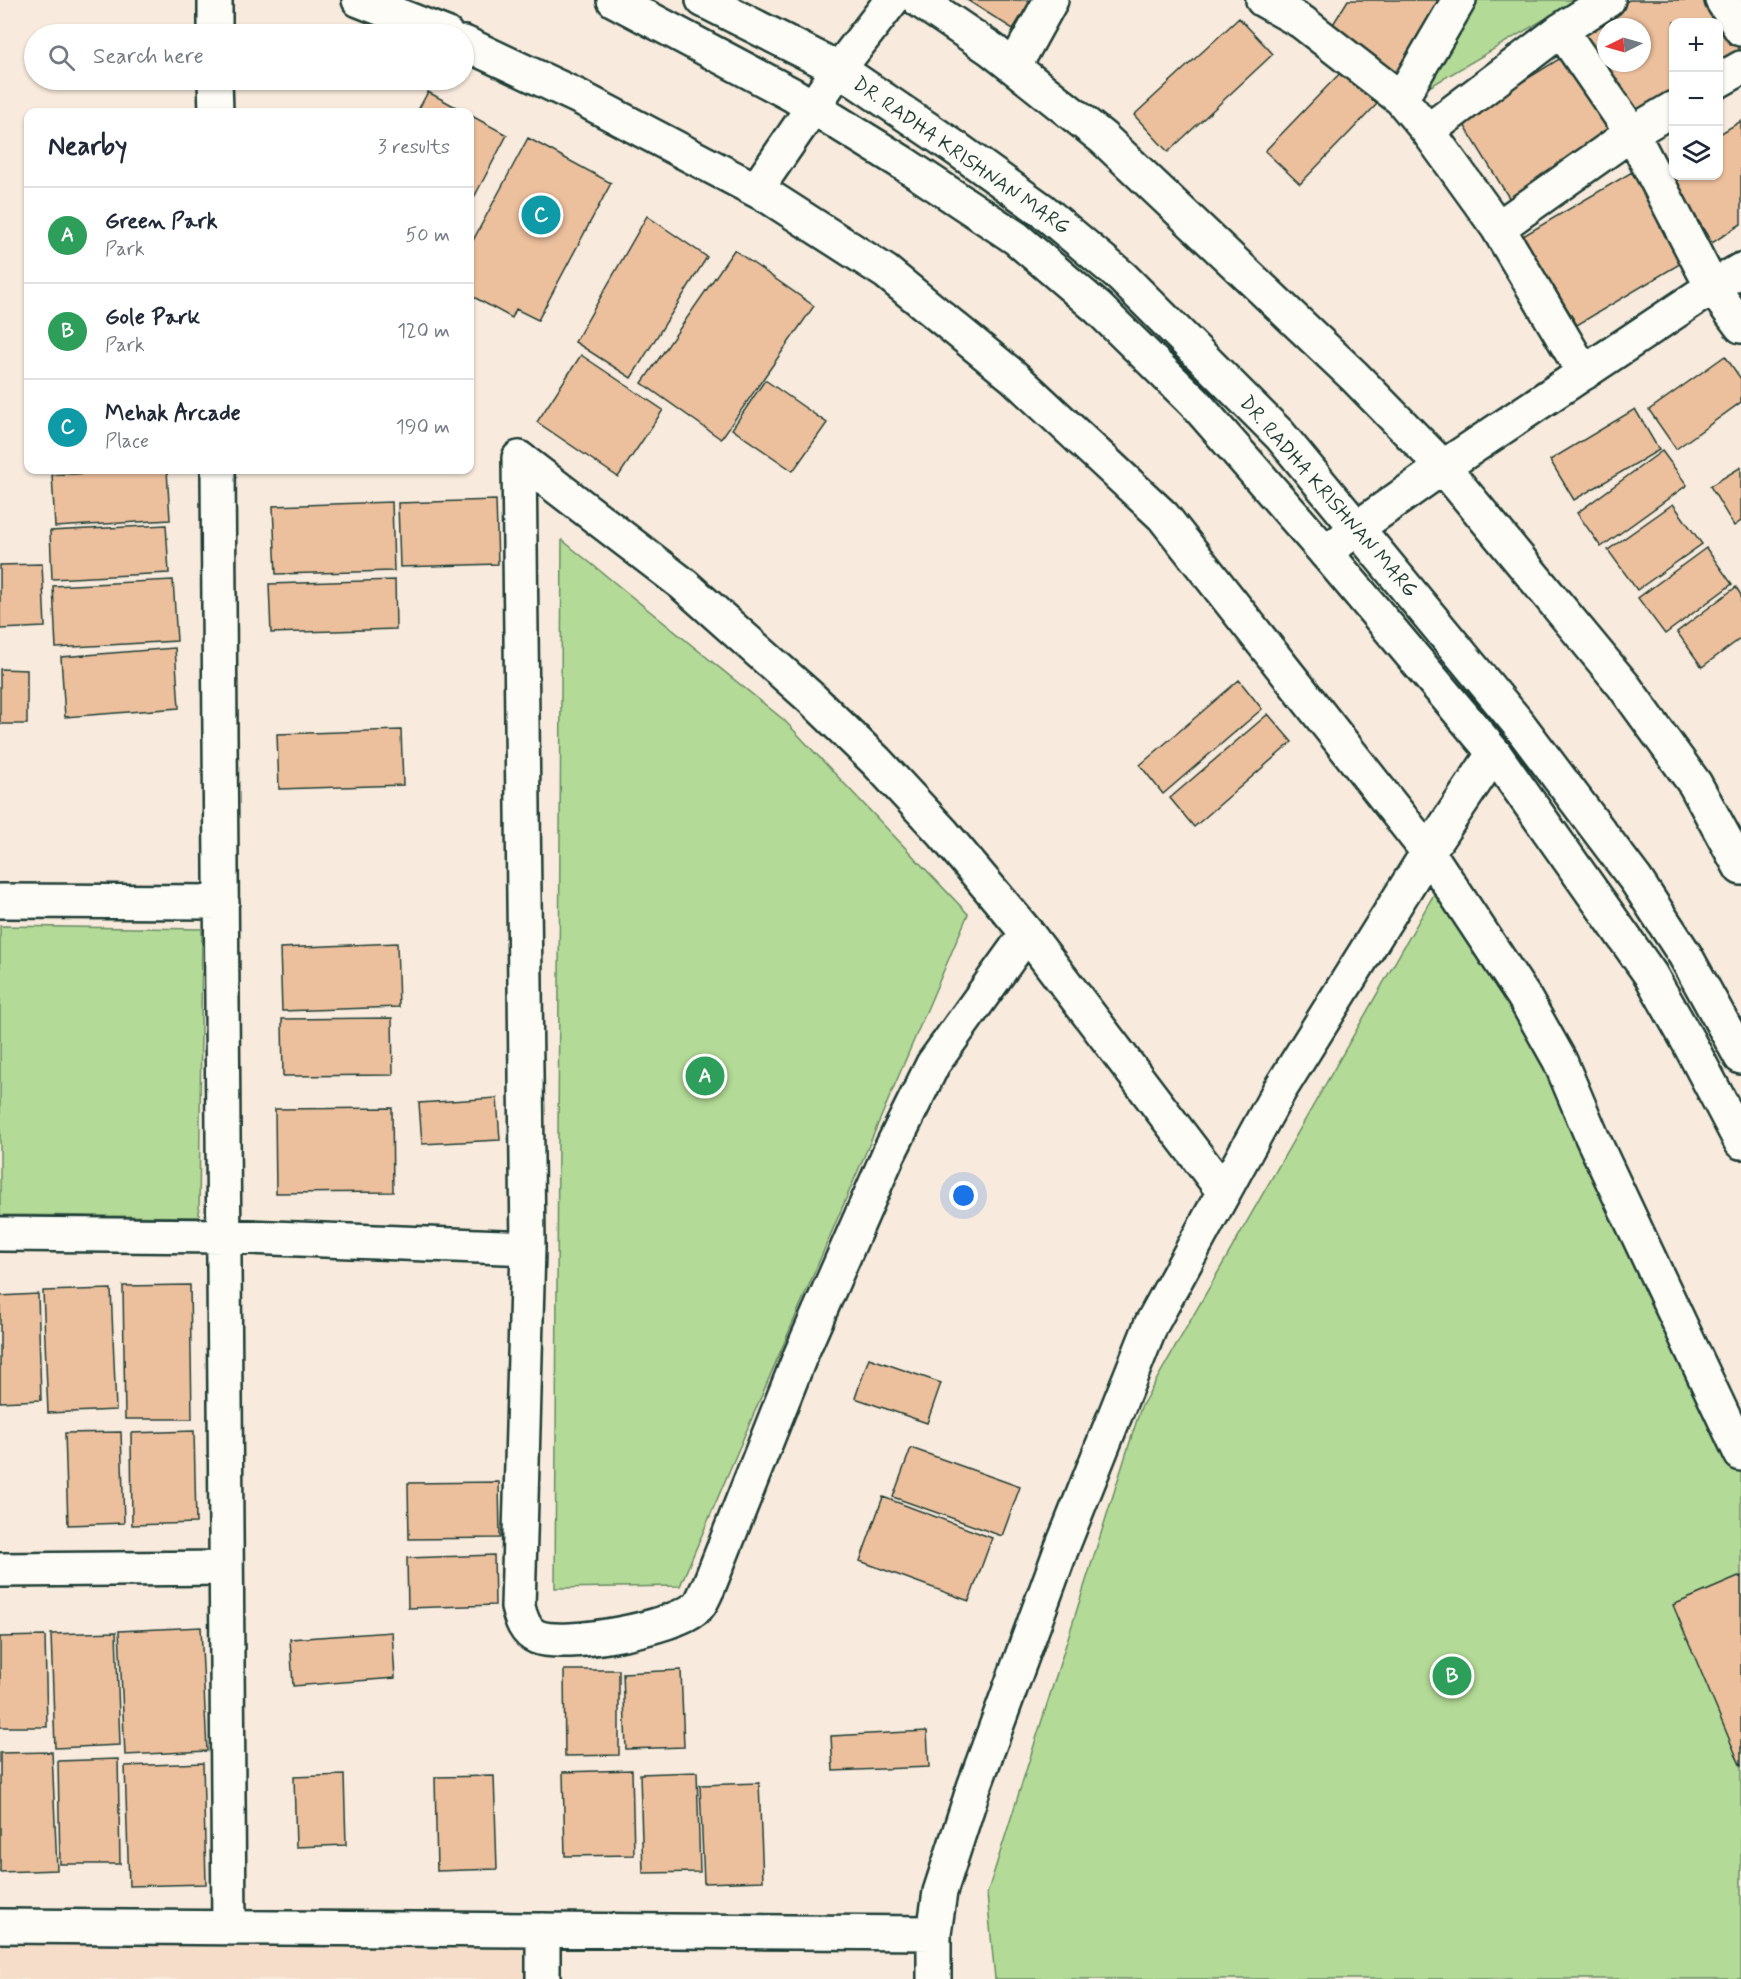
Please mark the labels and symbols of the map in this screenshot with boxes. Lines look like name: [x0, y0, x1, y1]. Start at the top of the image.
north arrow: [1597, 18, 1651, 72]
street label: DR. RADHA KRISHNAN MARG: [847, 71, 1075, 241]
pin: C: [522, 192, 560, 238]
street label: DR. RADHA KRISHNAN MARG: [1233, 390, 1423, 604]
pin: A: [686, 1054, 724, 1098]
your location: [949, 1181, 978, 1210]
pin: B: [1432, 1654, 1472, 1698]

